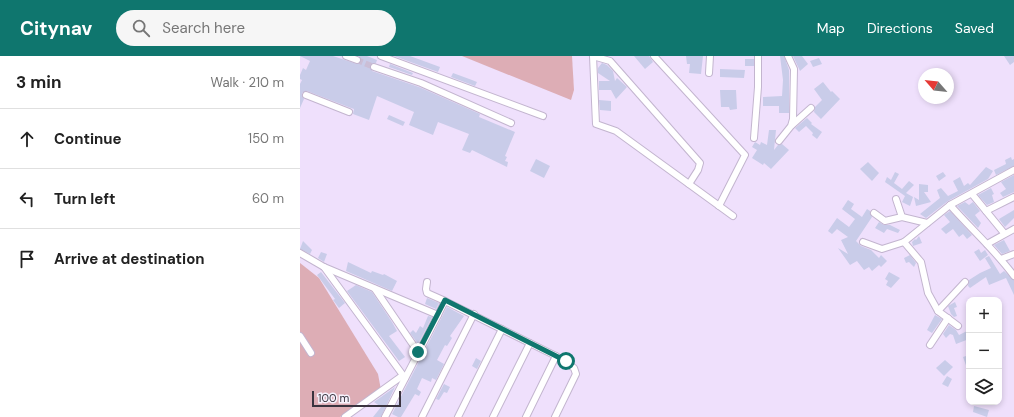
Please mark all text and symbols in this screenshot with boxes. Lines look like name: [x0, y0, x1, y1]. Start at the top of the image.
search box: [116, 10, 396, 46]
text: Citynav: [20, 16, 92, 41]
icon: search: [130, 17, 152, 39]
text: Search here: [162, 18, 245, 38]
text: Map: [817, 19, 845, 37]
text: Directions: [867, 19, 933, 37]
text: Saved: [955, 19, 994, 37]
north arrow: [918, 68, 954, 104]
text: 3 min: [16, 71, 61, 93]
text: Walk · 210 m: [211, 74, 284, 91]
icon: ahead: [16, 128, 38, 150]
text: Continue: [54, 129, 122, 149]
text: 150 m: [248, 130, 284, 147]
icon: left: [16, 188, 38, 210]
text: Turn left: [54, 189, 115, 209]
text: 60 m: [252, 190, 284, 207]
icon: arrive: [16, 248, 38, 270]
text: Arrive at destination: [54, 249, 205, 269]
map controls: [966, 297, 1002, 405]
button: +: [966, 297, 1002, 333]
button: −: [966, 333, 1002, 369]
route end: [409, 343, 427, 361]
route start: [557, 352, 575, 370]
button: layers: [966, 369, 1002, 405]
scale bar: [312, 389, 401, 408]
text: 100 m: [318, 391, 349, 405]

